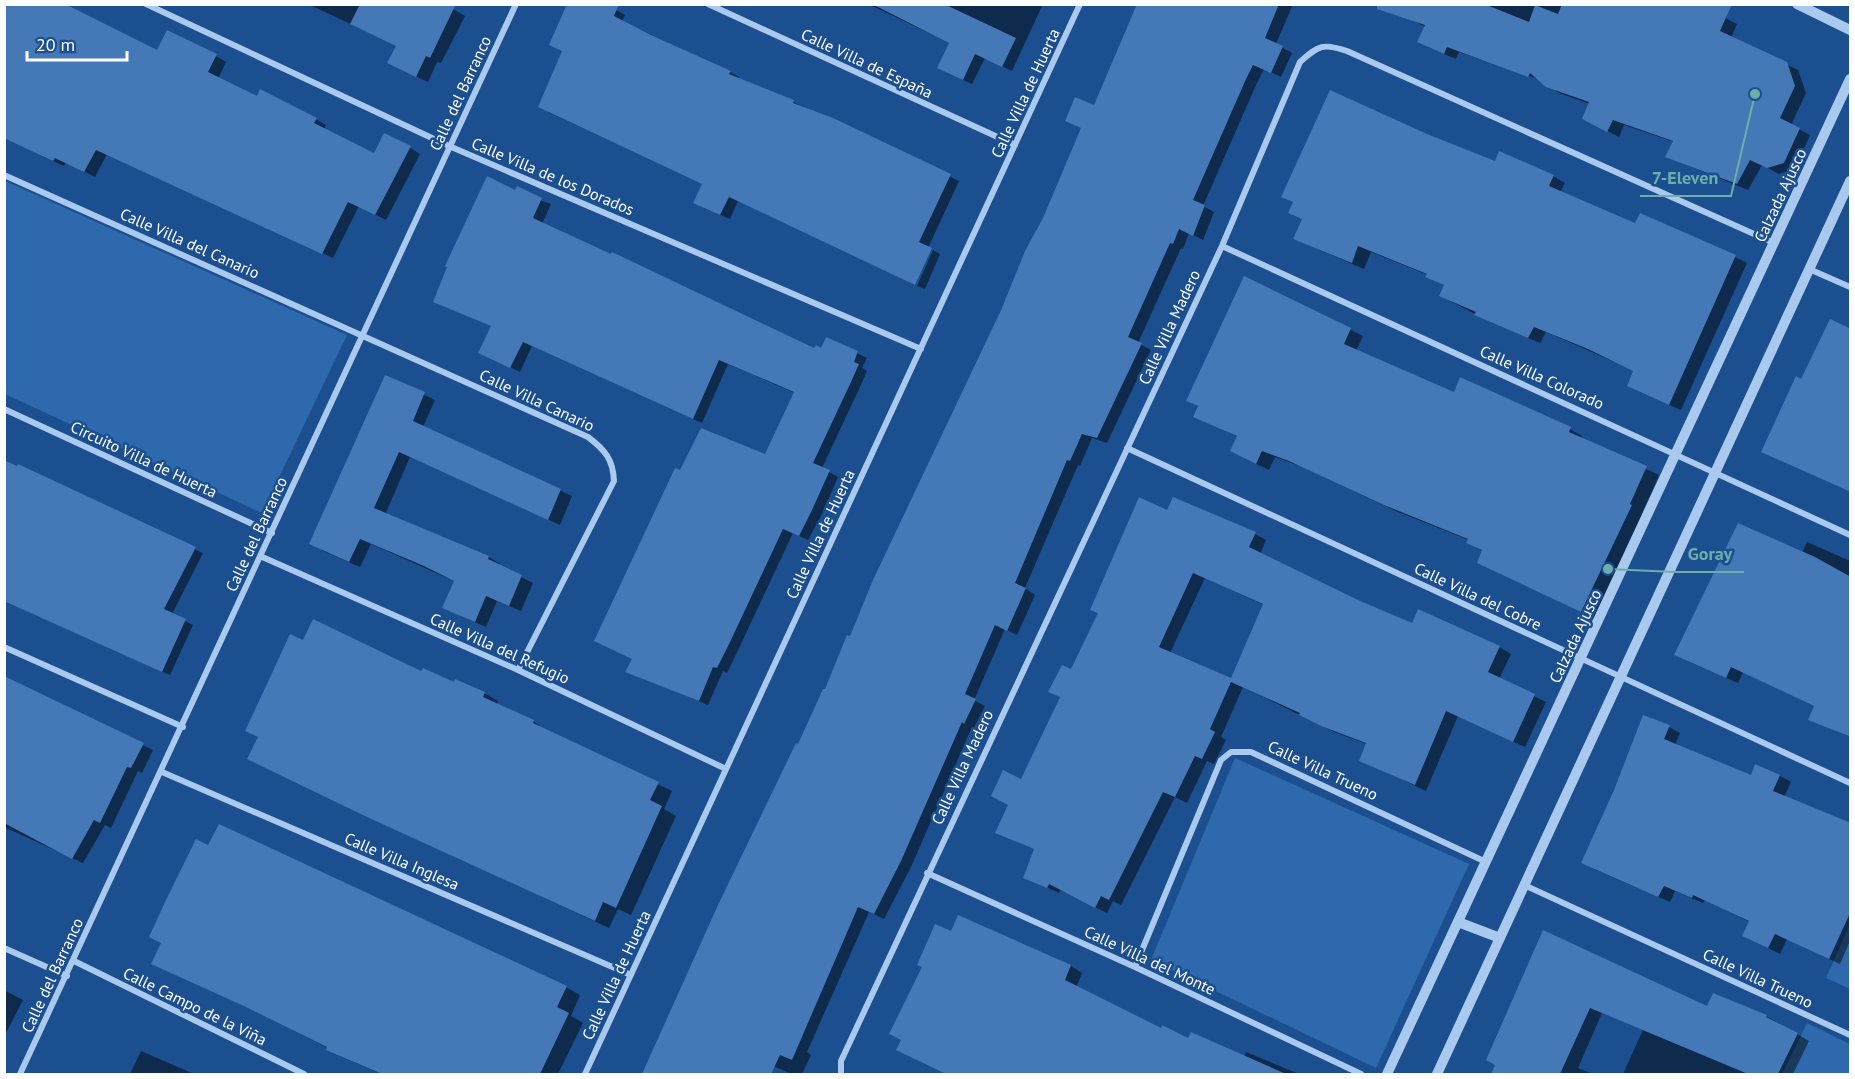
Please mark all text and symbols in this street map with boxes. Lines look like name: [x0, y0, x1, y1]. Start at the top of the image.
scale bar: [27, 24, 128, 62]
street label: Calle Villa de España: [798, 24, 936, 102]
street label: Calle Villa de Huerta: [986, 25, 1064, 161]
street label: Calle del Barranco: [425, 32, 495, 154]
text: 20 m: [36, 33, 75, 56]
street label: Calle Villa de los Dorados: [469, 133, 638, 219]
street label: Calzada Ajusco: [1750, 145, 1810, 245]
callout: 7-Eleven: [1640, 160, 1731, 196]
text: 7-Eleven: [1652, 166, 1718, 189]
street label: Calle Villa del Canario: [117, 203, 263, 283]
street label: Calle Villa Madero: [1134, 266, 1204, 388]
street label: Calle Villa Colorado: [1477, 341, 1607, 413]
street label: Calle Villa Canario: [476, 365, 598, 435]
street label: Circuito Villa de Huerta: [68, 416, 220, 502]
street label: Calle Villa de Huerta: [781, 466, 859, 602]
street label: Calle del Barranco: [221, 473, 291, 595]
callout: Goray: [1675, 536, 1744, 572]
text: Goray: [1688, 542, 1733, 565]
street label: Calle Villa del Cobre: [1411, 558, 1545, 634]
street label: Calzada Ajusco: [1545, 586, 1605, 686]
street label: Calle Villa del Refugio: [427, 608, 573, 688]
street label: Calle Villa Madero: [927, 706, 997, 828]
street label: Calle Villa Trueno: [1265, 736, 1381, 804]
street label: Calle Villa Inglesa: [342, 828, 462, 894]
street label: Calle Villa de Huerta: [577, 907, 655, 1043]
street label: Calle del Barranco: [17, 914, 87, 1036]
street label: Calle Villa del Monte: [1081, 921, 1219, 999]
street label: Calle Villa Trueno: [1700, 944, 1816, 1012]
street label: Calle Campo de la Viña: [120, 963, 270, 1049]

